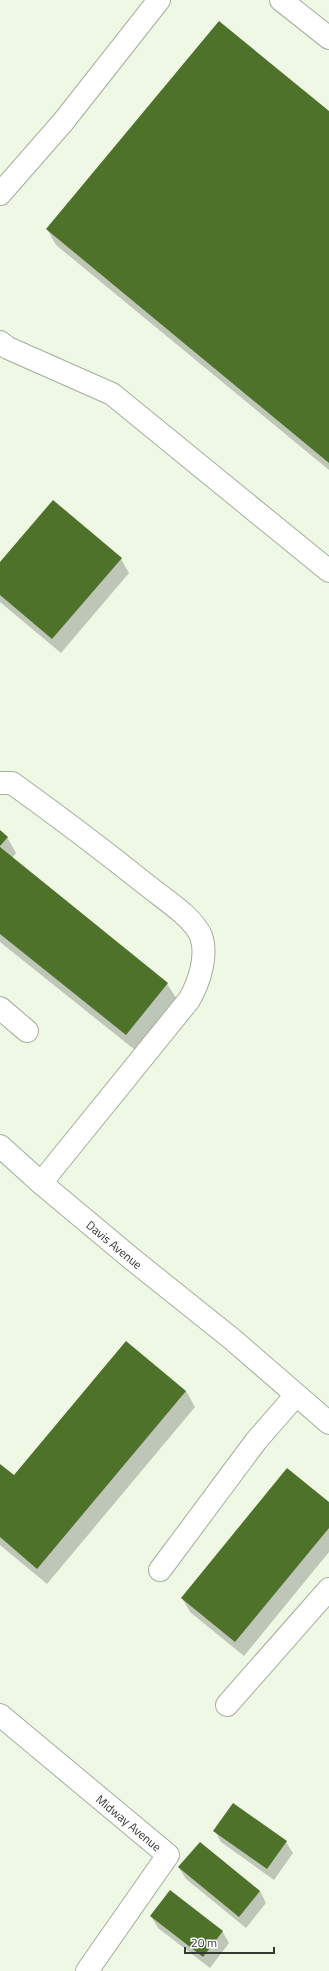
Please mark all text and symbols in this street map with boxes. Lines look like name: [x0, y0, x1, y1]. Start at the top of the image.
street label: Davis Avenue: [82, 1215, 147, 1273]
street label: Midway Avenue: [92, 1790, 166, 1856]
scale bar: [185, 1929, 274, 1955]
text: 20 m: [191, 1933, 217, 1952]

